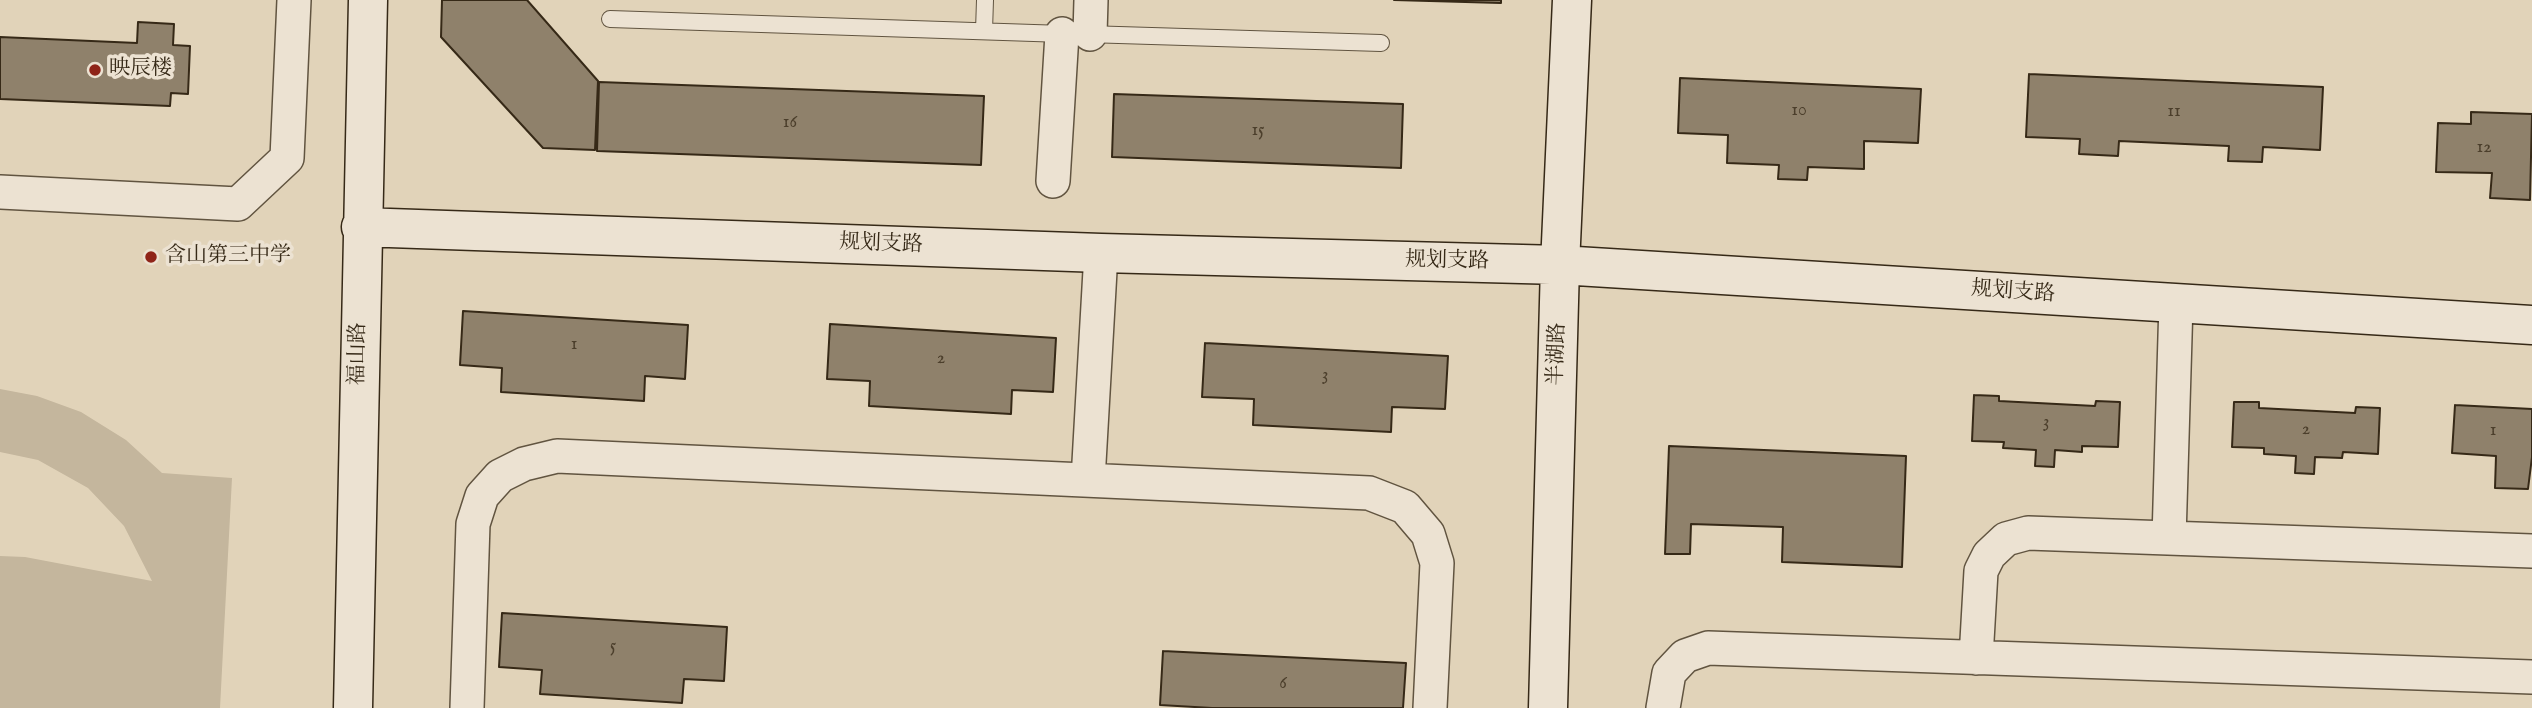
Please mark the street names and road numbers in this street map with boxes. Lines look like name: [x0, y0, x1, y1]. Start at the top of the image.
street label: 规划支路: [839, 231, 923, 259]
street label: 规划支路: [1405, 249, 1489, 275]
street label: 规划支路: [1970, 278, 2056, 308]
street label: 福山路: [346, 322, 372, 386]
street label: 半湖路: [1544, 322, 1572, 386]

